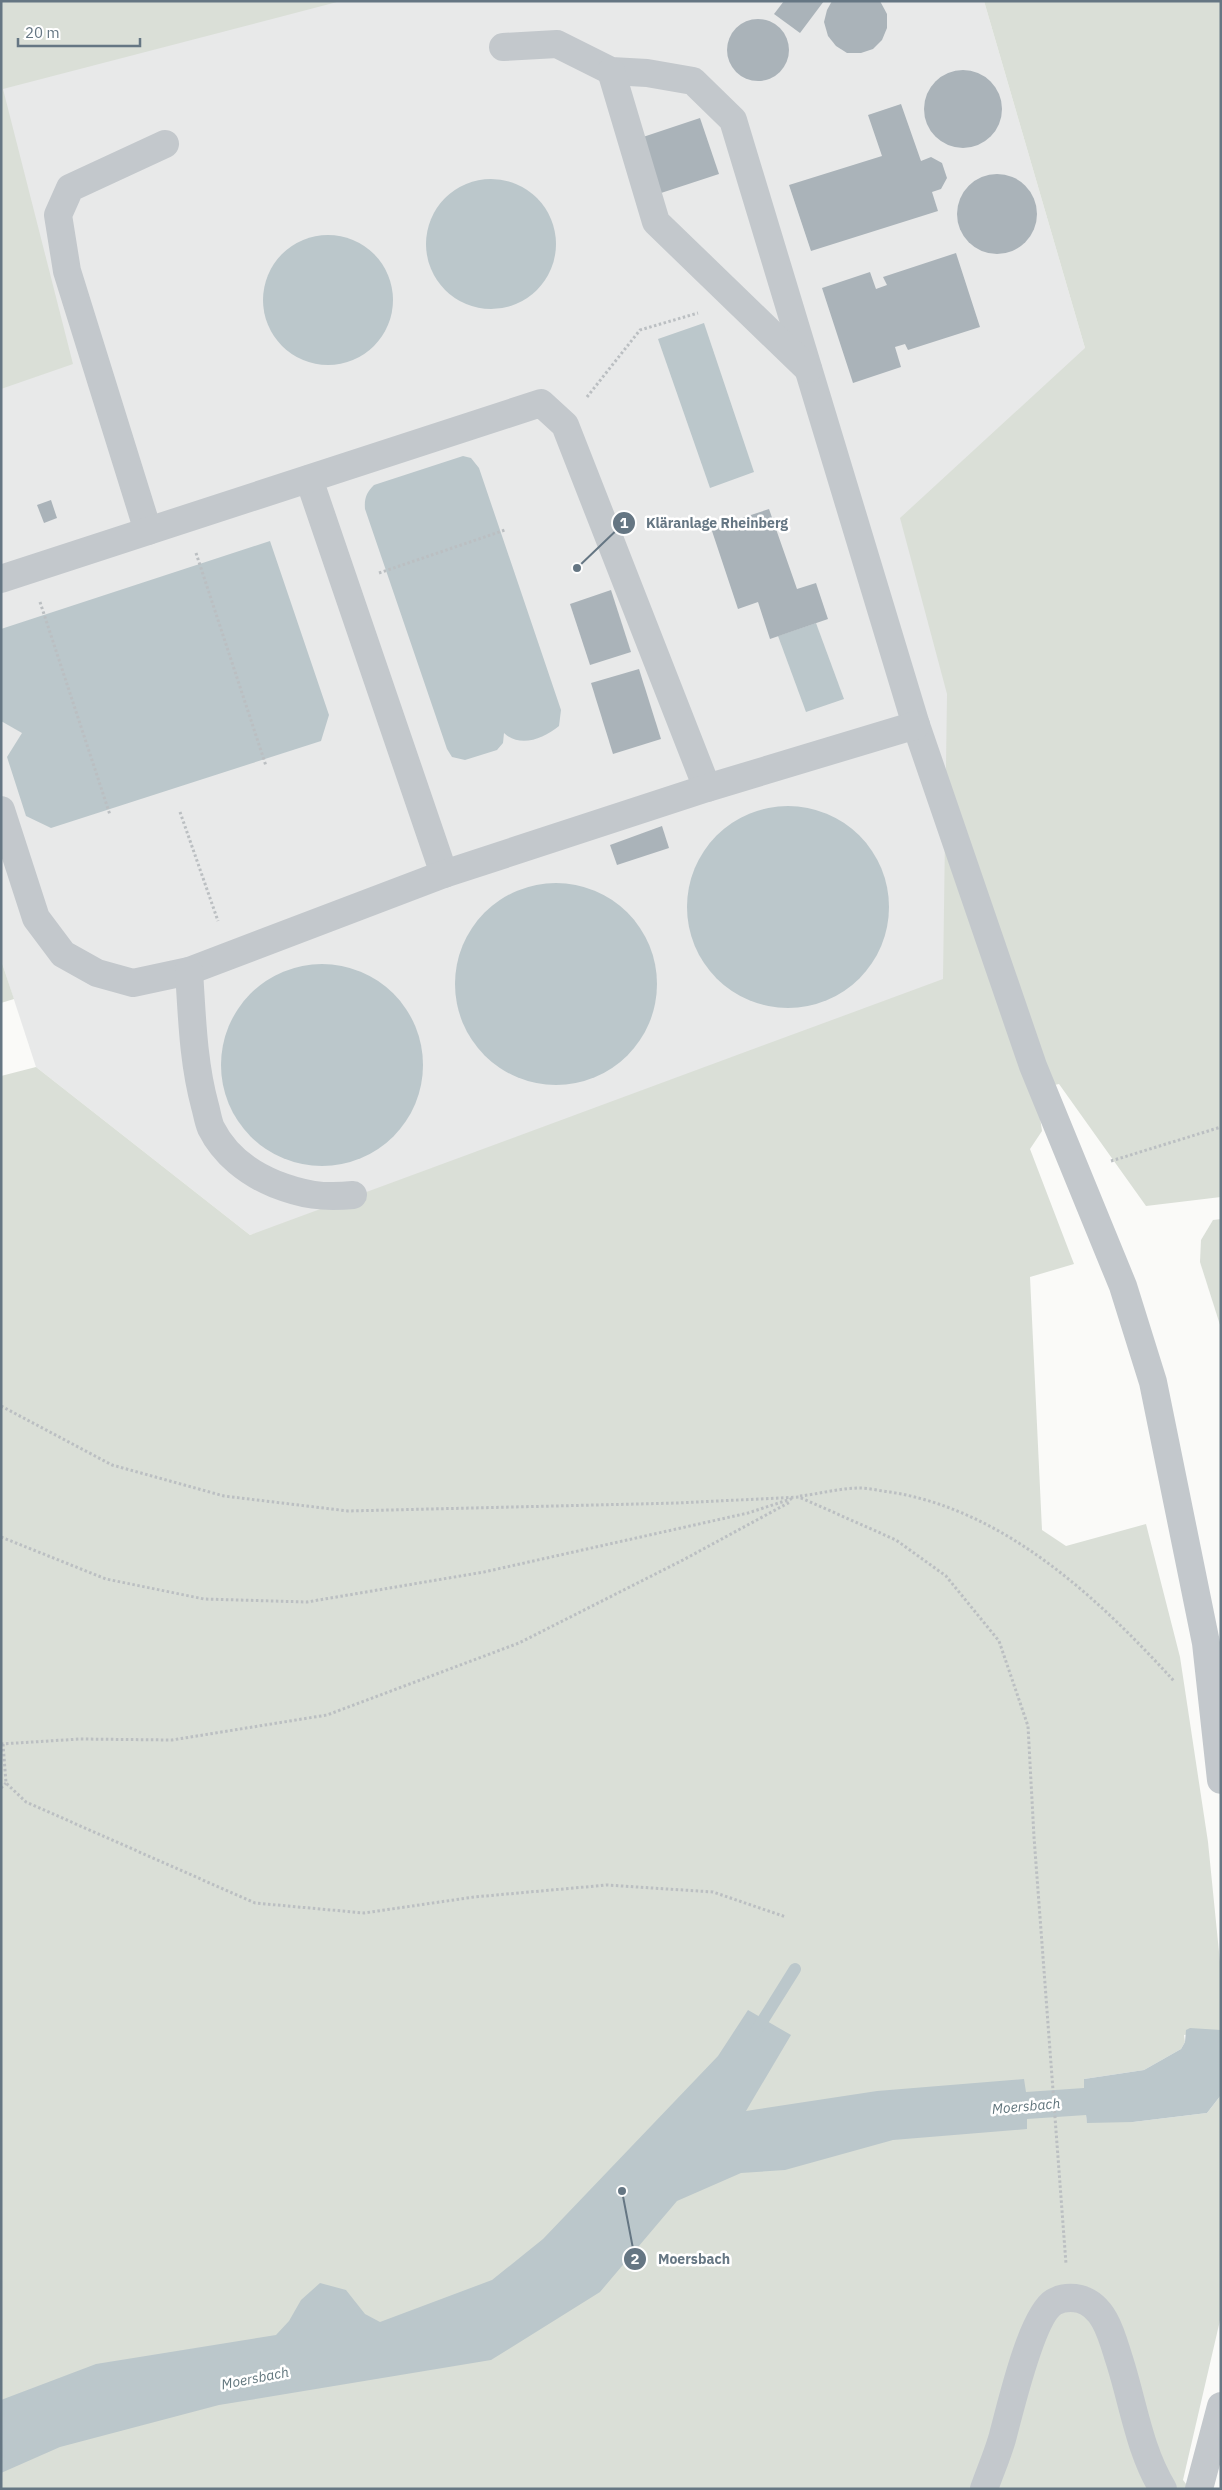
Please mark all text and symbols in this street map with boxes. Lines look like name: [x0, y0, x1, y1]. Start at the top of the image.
scale bar: [18, 15, 140, 47]
text: 20 m: [25, 23, 60, 42]
callout: Kläranlage Rheinberg: [611, 508, 798, 537]
text: 1: [619, 513, 629, 532]
text: Kläranlage Rheinberg: [646, 514, 788, 532]
water label: Moersbach: [991, 2094, 1061, 2118]
callout: Moersbach: [623, 2244, 740, 2273]
text: 2: [630, 2249, 640, 2268]
text: Moersbach: [658, 2250, 730, 2268]
water label: Moersbach: [220, 2363, 290, 2393]

